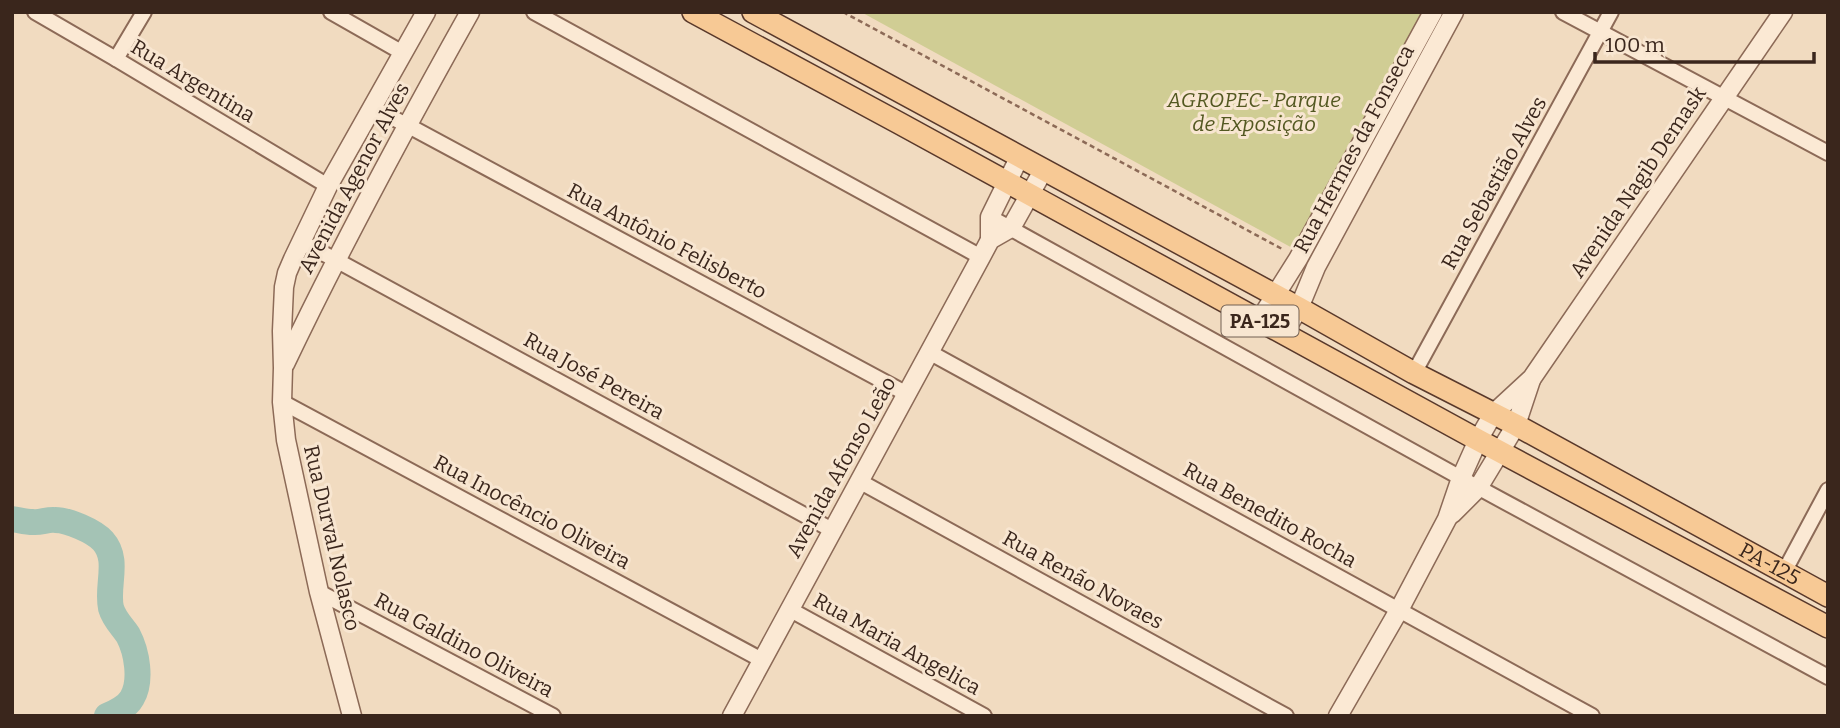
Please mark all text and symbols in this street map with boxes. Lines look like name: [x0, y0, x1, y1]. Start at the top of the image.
scale bar: [1595, 21, 1814, 65]
text: 100 m: [1605, 32, 1665, 58]
street label: Rua Argentina: [126, 34, 260, 129]
street label: Rua Hermes da Fonseca: [1288, 40, 1420, 258]
street label: Avenida Agenor Alves: [293, 78, 415, 278]
street label: Avenida Nagib Demask: [1564, 81, 1712, 283]
park label: AGROPEC- Parque de Exposição: [1166, 87, 1341, 137]
street label: Rua Sebastião Alves: [1436, 92, 1552, 274]
street label: Rua Antônio Felisberto: [563, 177, 771, 305]
road number: PA-125: [1222, 306, 1298, 336]
street label: Rua José Pereira: [519, 327, 669, 426]
street label: Avenida Afonso Leão: [780, 372, 902, 562]
street label: Rua Durval Nolasco: [298, 443, 366, 633]
street label: Rua Inocêncio Oliveira: [429, 449, 635, 575]
street label: Rua Benedito Rocha: [1179, 457, 1362, 574]
street label: Rua Renão Novaes: [998, 525, 1168, 635]
street label: PA-125: [1735, 537, 1805, 591]
street label: Rua Galdino Oliveira: [370, 587, 558, 703]
street label: Rua Maria Angelica: [809, 587, 986, 701]

